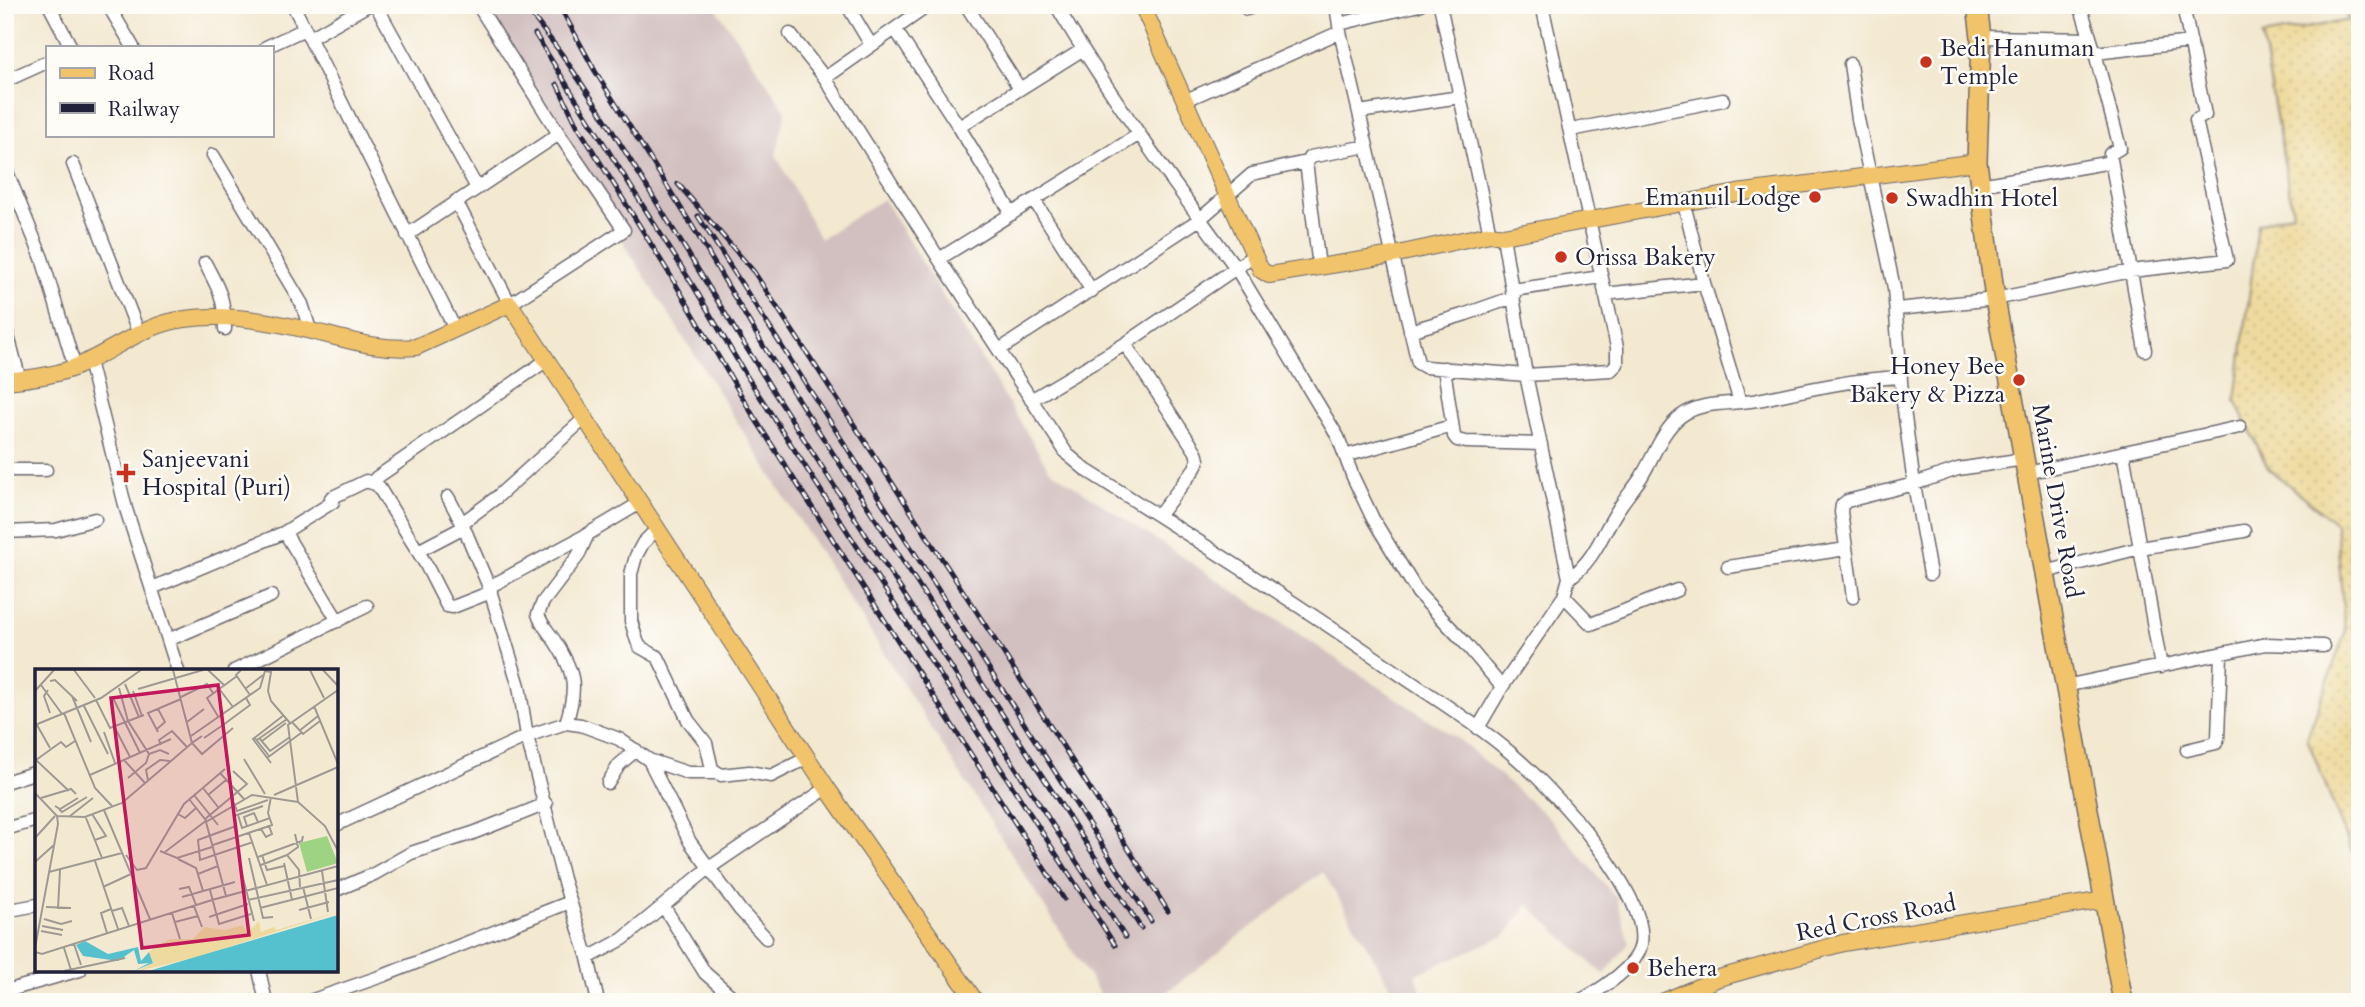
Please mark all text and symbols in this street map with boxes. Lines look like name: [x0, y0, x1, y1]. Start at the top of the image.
place label: Bedi Hanuman Temple: [1940, 32, 2095, 93]
legend: [46, 46, 273, 136]
marker: Bedi Hanuman Temple: [1918, 54, 1934, 70]
text: Road: [108, 59, 154, 88]
text: Railway: [108, 95, 180, 124]
place label: Emanuil Lodge: [1645, 181, 1801, 214]
place label: Swadhin Hotel: [1906, 182, 2058, 215]
marker: Emanuil Lodge: [1807, 189, 1823, 205]
marker: Swadhin Hotel: [1884, 190, 1900, 206]
place label: Orissa Bakery: [1575, 241, 1716, 274]
marker: Orissa Bakery: [1553, 249, 1569, 265]
place label: Honey Bee Bakery & Pizza: [1850, 350, 2006, 411]
marker: Honey Bee Bakery & Pizza: [2011, 372, 2027, 388]
street label: Marine Drive Road: [2024, 401, 2090, 601]
place label: Sanjeevani Hospital (Puri): [142, 443, 291, 504]
marker: Sanjeevani Hospital (Puri): [116, 463, 136, 483]
inset map: [35, 669, 338, 972]
street label: Red Cross Road: [1793, 886, 1959, 950]
place label: Behera: [1647, 952, 1718, 985]
marker: Behera: [1625, 960, 1641, 976]

